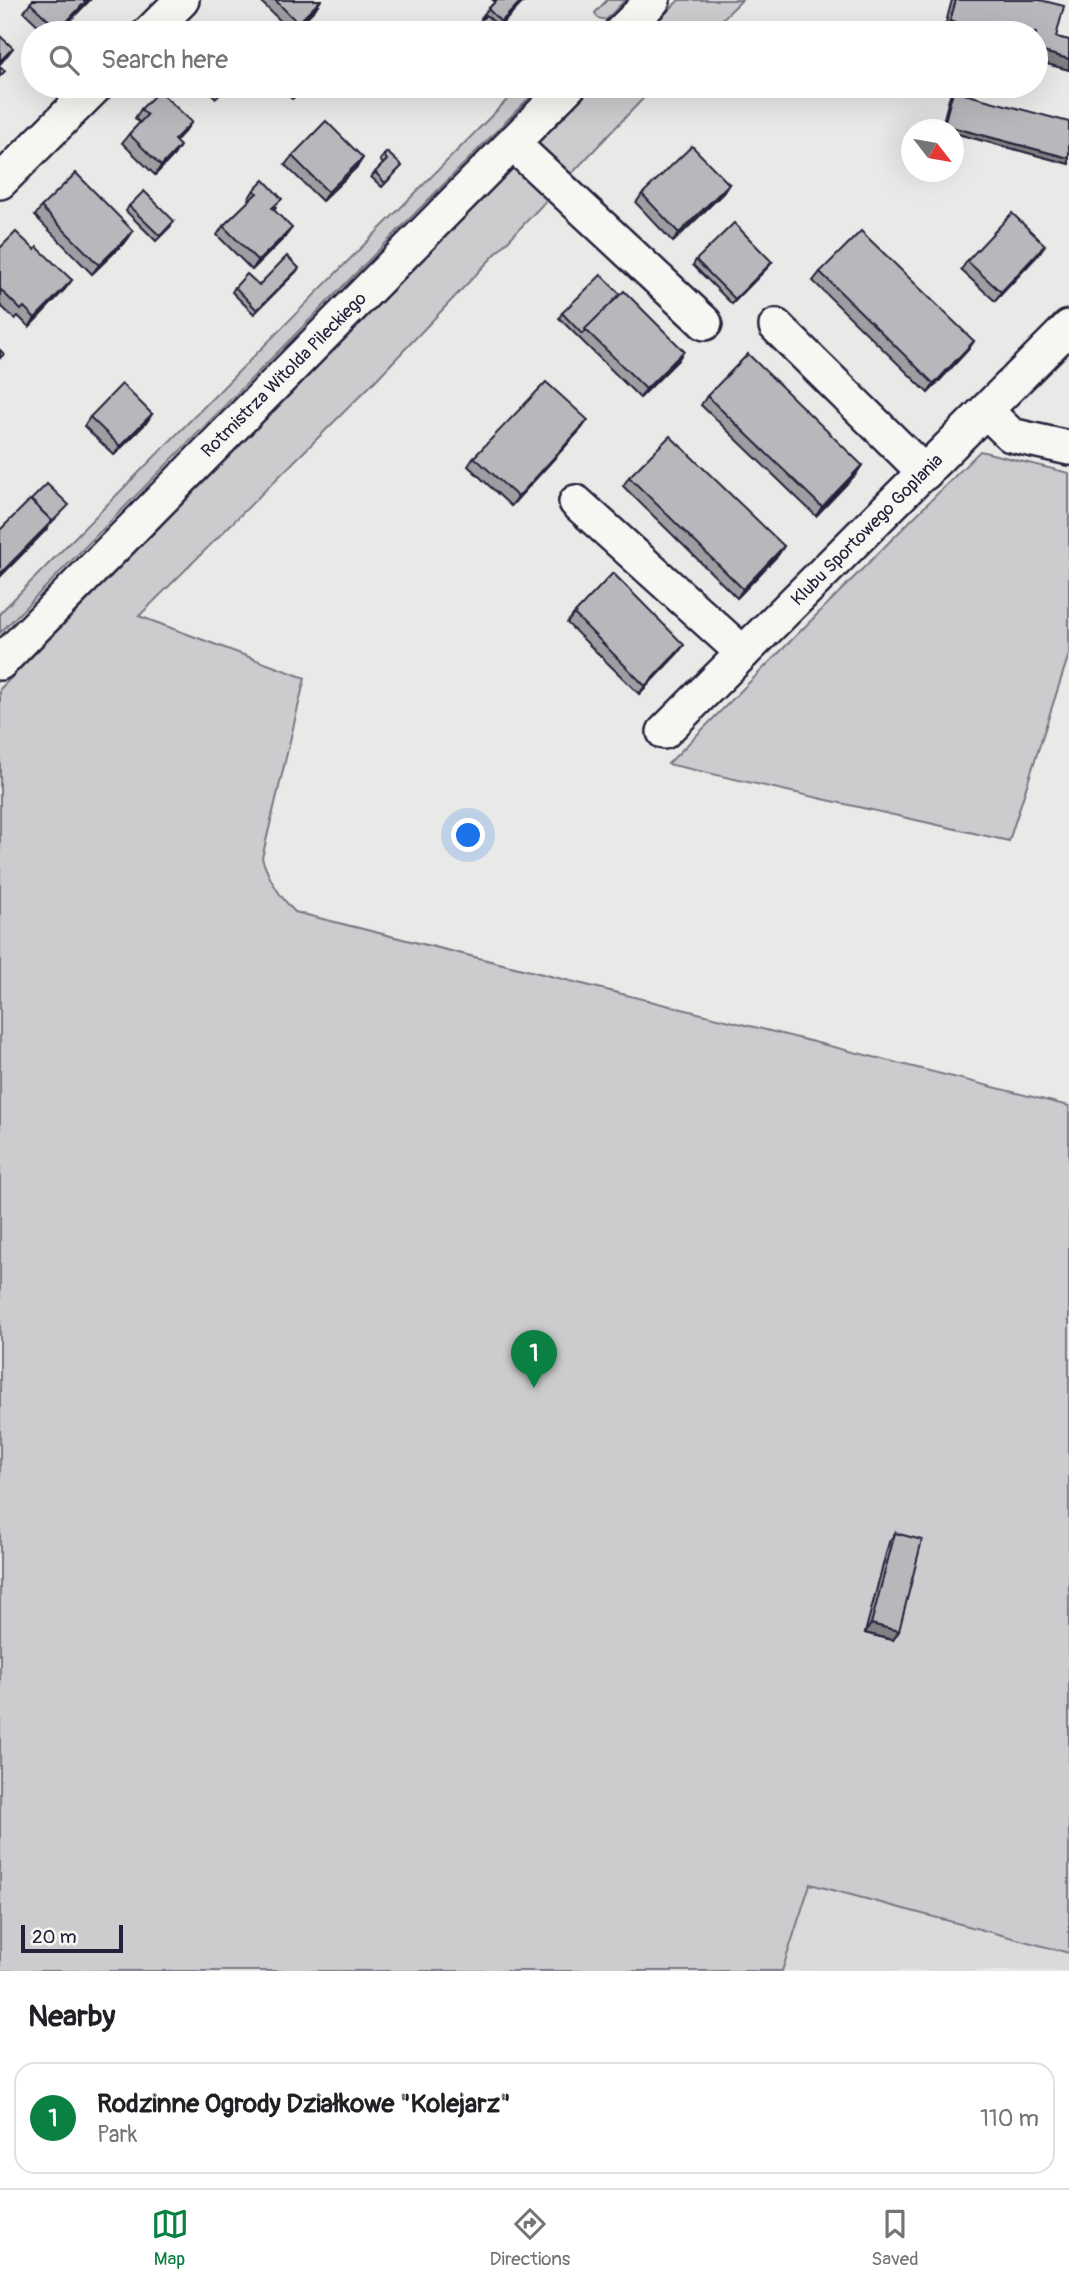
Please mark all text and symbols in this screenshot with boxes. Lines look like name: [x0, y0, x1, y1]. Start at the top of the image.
search box: [21, 21, 1048, 98]
icon: search: [45, 41, 83, 79]
text: Search here: [101, 44, 228, 76]
north arrow: [901, 119, 964, 182]
street label: Rotmistrza Witolda Pileckiego: [196, 287, 372, 463]
street label: Klubu Sportowego Goplania: [786, 449, 948, 611]
your location: [451, 818, 485, 852]
pin: 1: [511, 1330, 557, 1388]
scale bar: [21, 1922, 122, 1954]
text: 20 m: [32, 1925, 77, 1949]
text: Nearby: [28, 1998, 115, 2035]
text: Rodzinne Ogrody Działkowe "Kolejarz": [97, 2088, 511, 2120]
text: 1: [49, 2104, 58, 2133]
text: 110 m: [980, 2104, 1039, 2133]
text: Park: [97, 2120, 137, 2149]
tab: Map: [151, 2205, 189, 2271]
tab: Directions: [490, 2205, 570, 2271]
tab: Saved: [871, 2205, 918, 2271]

